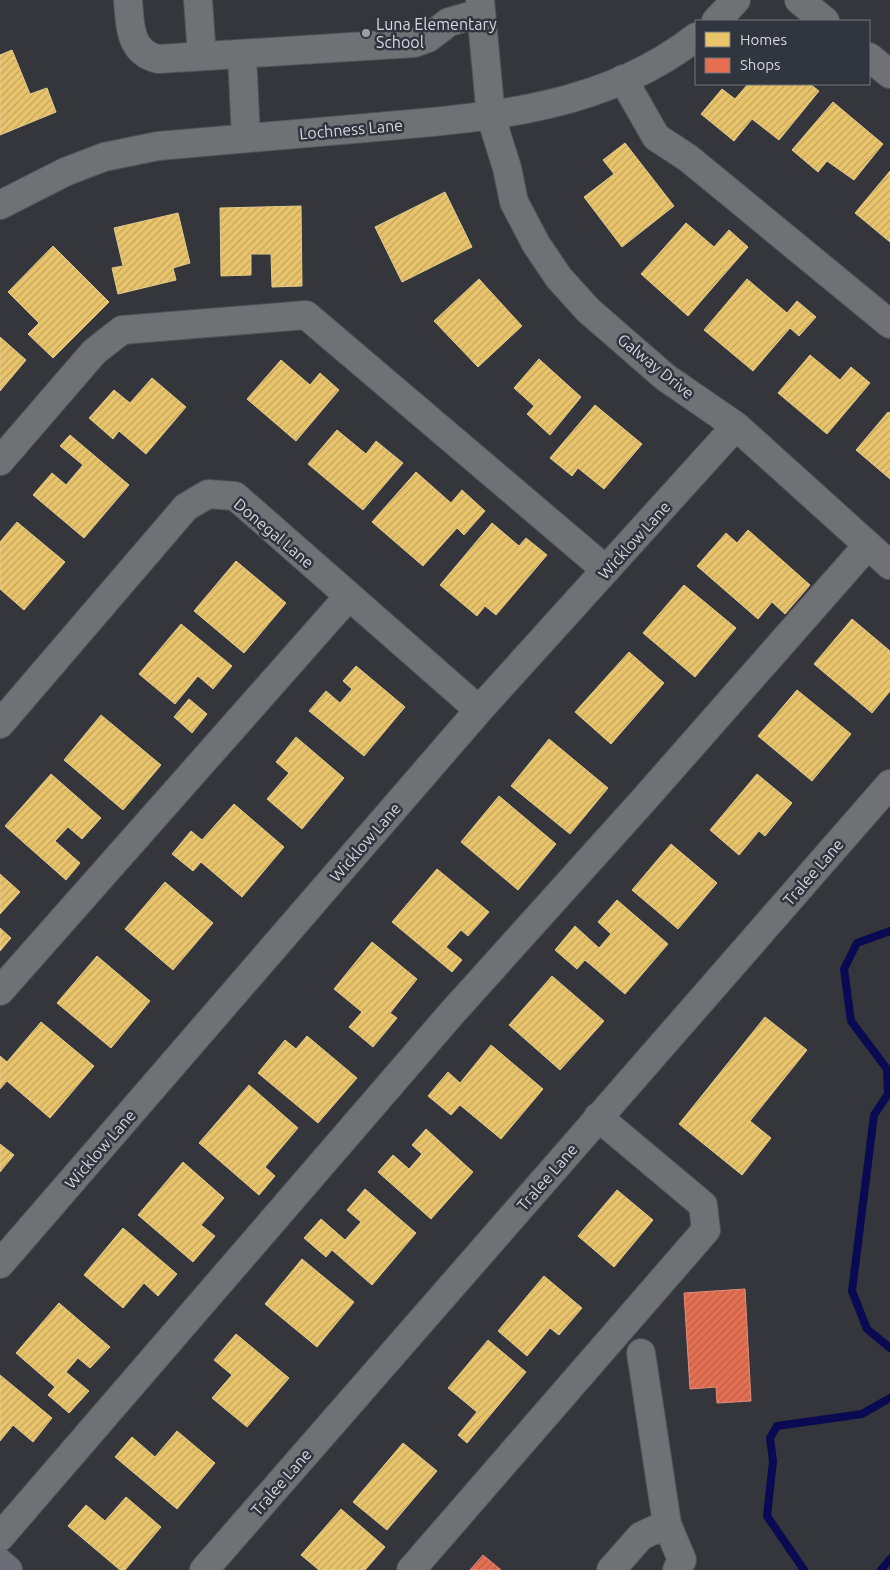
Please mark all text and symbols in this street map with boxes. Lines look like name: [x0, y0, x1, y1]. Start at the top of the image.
place label: Luna Elementary School: [376, 15, 497, 51]
legend: [695, 20, 870, 85]
marker: Luna Elementary School: [360, 27, 372, 39]
text: Homes: [740, 31, 787, 48]
text: Shops: [740, 56, 781, 73]
street label: Lochness Lane: [298, 116, 404, 142]
street label: Galway Drive: [614, 330, 698, 402]
street label: Donegal Lane: [231, 495, 317, 571]
street label: Wicklow Lane: [594, 497, 674, 583]
street label: Wicklow Lane: [326, 799, 404, 885]
street label: Tralee Lane: [779, 835, 847, 909]
street label: Wicklow Lane: [61, 1106, 139, 1192]
street label: Tralee Lane: [513, 1140, 581, 1214]
street label: Tralee Lane: [247, 1445, 315, 1519]

